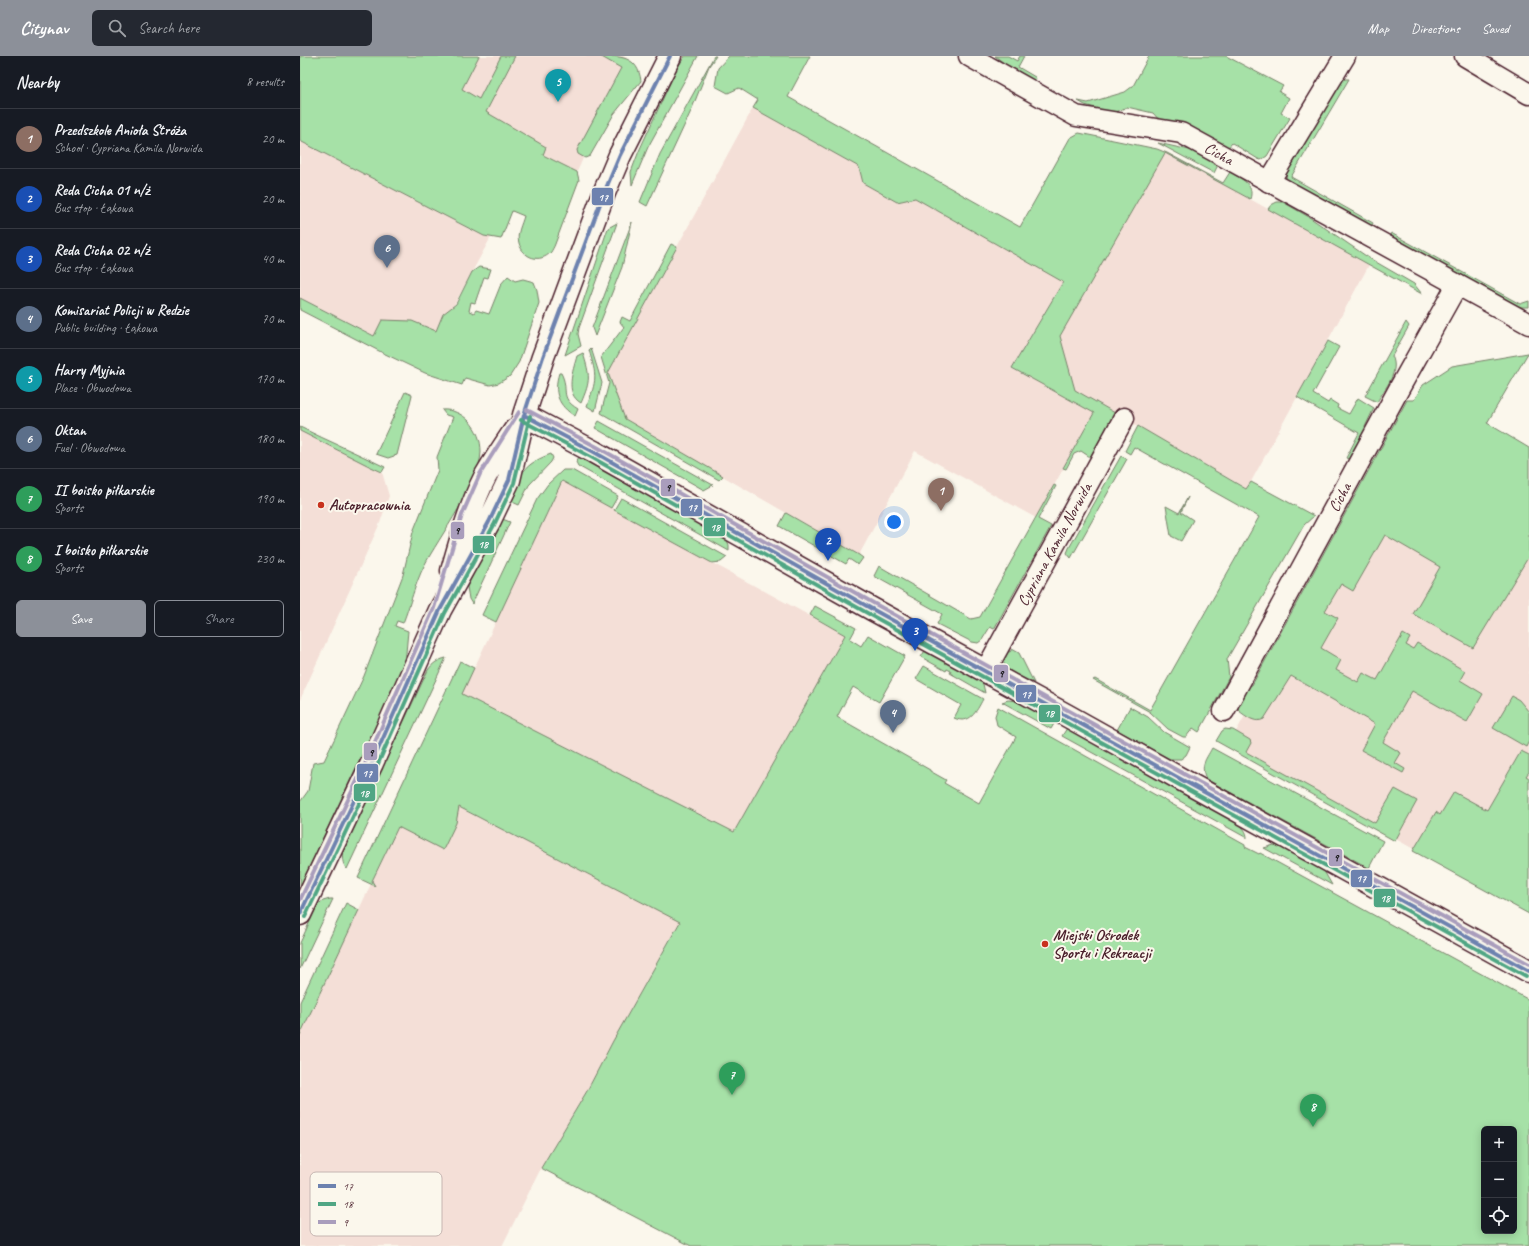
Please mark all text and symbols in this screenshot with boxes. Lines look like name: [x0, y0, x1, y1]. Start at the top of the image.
search box: [92, 10, 372, 46]
text: Citynav: [20, 16, 68, 40]
icon: search: [106, 17, 128, 39]
text: Search here: [138, 19, 199, 38]
text: Map: [1368, 20, 1389, 37]
text: Directions: [1411, 20, 1460, 37]
text: Saved: [1482, 20, 1509, 37]
pin: 5: [545, 69, 571, 102]
text: Nearby: [16, 72, 59, 93]
text: 8 results: [246, 74, 284, 90]
text: Przedszkole Anioła Stróża: [54, 121, 186, 140]
text: 1: [26, 131, 32, 147]
text: 20 m: [262, 131, 284, 147]
street label: Cicha: [1201, 138, 1238, 170]
text: School · Cypriana Kamila Norwida: [54, 140, 202, 156]
text: Reda Cicha 01 n/ż: [54, 181, 150, 200]
line badge: 17: [591, 187, 614, 206]
text: 17: [598, 190, 609, 204]
text: 2: [26, 191, 32, 207]
text: 20 m: [262, 191, 284, 207]
text: Bus stop · Łąkowa: [54, 200, 133, 216]
pin: 6: [374, 235, 400, 268]
text: Reda Cicha 02 n/ż: [54, 241, 150, 260]
text: 3: [26, 251, 32, 267]
text: 40 m: [262, 251, 284, 267]
text: Bus stop · Łąkowa: [54, 260, 133, 276]
text: Komisariat Policji w Redzie: [54, 301, 189, 320]
text: 4: [26, 311, 32, 327]
text: 70 m: [262, 311, 284, 327]
text: Public building · Łąkowa: [54, 320, 157, 336]
text: Harry Myjnia: [54, 361, 124, 380]
text: 5: [26, 371, 32, 387]
text: 170 m: [256, 371, 284, 387]
text: Place · Obwodowa: [54, 380, 131, 396]
text: Oktan: [54, 421, 86, 440]
text: 6: [26, 431, 32, 447]
text: 180 m: [256, 431, 284, 447]
text: Fuel · Obwodowa: [54, 440, 125, 456]
line badge: 9: [660, 478, 676, 497]
pin: 1: [928, 478, 954, 511]
street label: Cypriana Kamila Norwida: [1013, 478, 1097, 610]
street label: Cicha: [1324, 478, 1357, 515]
text: 9: [666, 480, 672, 494]
text: II boisko piłkarskie: [54, 481, 154, 500]
text: 7: [26, 491, 32, 507]
text: 190 m: [256, 491, 284, 507]
place label: Autopracownia: [329, 495, 411, 515]
line badge: 17: [680, 498, 703, 517]
text: Sports: [54, 500, 83, 516]
marker: Autopracownia: [316, 500, 326, 510]
text: 17: [687, 500, 698, 514]
your location: [884, 512, 904, 532]
line badge: 18: [703, 517, 726, 537]
text: 18: [710, 520, 722, 534]
line badge: 9: [450, 521, 465, 540]
text: 9: [455, 523, 461, 537]
pin: 2: [815, 528, 841, 561]
line badge: 18: [472, 535, 495, 554]
text: 18: [478, 537, 490, 551]
text: I boisko piłkarskie: [54, 541, 147, 560]
text: 8: [26, 551, 32, 567]
text: 230 m: [256, 551, 284, 567]
text: Sports: [54, 560, 83, 576]
button: Save: [16, 600, 146, 637]
button: Share: [154, 600, 284, 637]
pin: 3: [902, 618, 928, 651]
line badge: 9: [993, 664, 1009, 683]
text: 9: [999, 666, 1005, 680]
line badge: 17: [1015, 684, 1037, 703]
text: 17: [1021, 687, 1032, 701]
pin: 4: [880, 700, 906, 733]
line badge: 18: [1038, 704, 1061, 723]
text: 18: [1044, 706, 1056, 720]
line badge: 9: [363, 742, 378, 761]
text: 9: [369, 745, 375, 759]
line badge: 17: [356, 763, 379, 783]
text: 17: [362, 766, 373, 780]
line badge: 18: [353, 783, 376, 802]
text: 18: [359, 786, 371, 800]
line badge: 9: [1328, 848, 1343, 867]
text: 9: [1334, 850, 1340, 864]
line badge: 17: [1350, 869, 1373, 888]
text: 17: [1356, 871, 1367, 885]
line badge: 18: [1373, 888, 1396, 908]
text: 18: [1380, 891, 1392, 905]
place label: Miejski Ośrodek Sportu i Rekreacji: [1053, 925, 1153, 963]
marker: Miejski Ośrodek Sportu i Rekreacji: [1040, 939, 1050, 949]
pin: 7: [719, 1062, 745, 1095]
pin: 8: [1300, 1094, 1326, 1127]
map controls: [1481, 1126, 1517, 1234]
button: +: [1481, 1126, 1517, 1162]
button: −: [1481, 1162, 1517, 1198]
legend: [310, 1172, 442, 1236]
text: 17: [343, 1179, 354, 1193]
text: 18: [343, 1197, 354, 1211]
button: locate: [1481, 1198, 1517, 1234]
text: 9: [343, 1215, 349, 1229]

